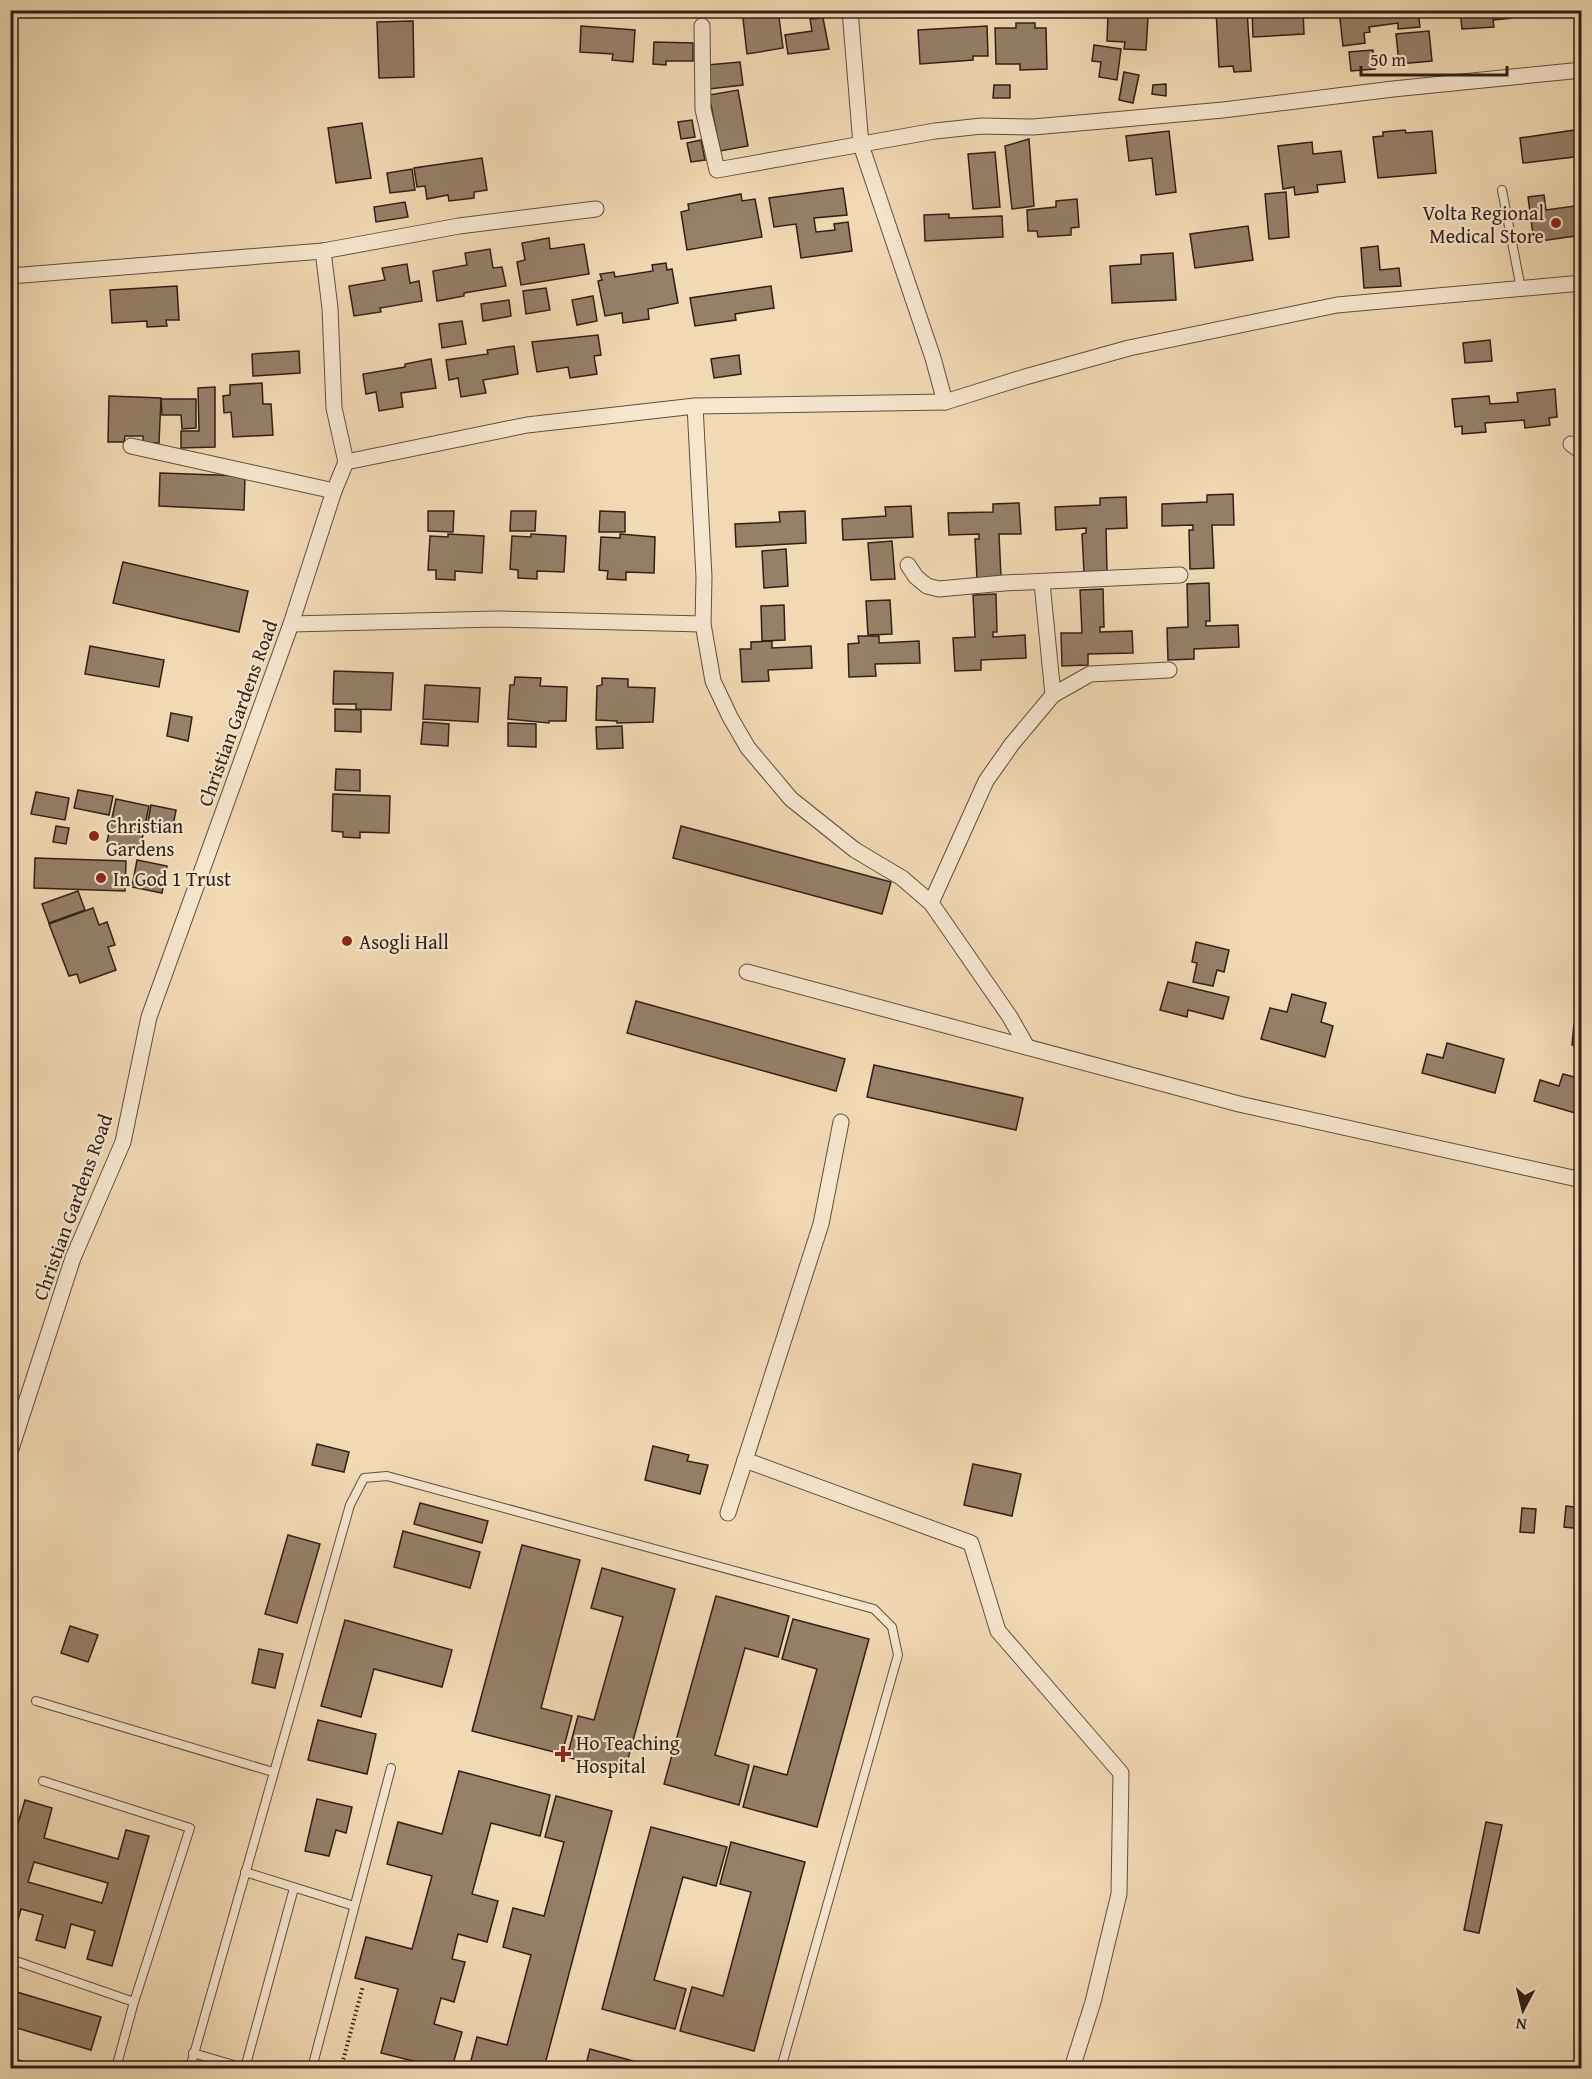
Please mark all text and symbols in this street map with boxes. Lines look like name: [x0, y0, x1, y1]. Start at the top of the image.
scale bar: [1361, 39, 1506, 77]
text: 50 m: [1370, 46, 1406, 73]
place label: Volta Regional Medical Store: [1422, 198, 1544, 250]
marker: Volta Regional Medical Store: [1549, 216, 1563, 230]
street label: Christian Gardens Road: [190, 615, 284, 810]
place label: Christian Gardens: [106, 811, 183, 863]
marker: Christian Gardens: [87, 829, 101, 843]
place label: In God 1 Trust: [113, 864, 231, 893]
marker: In God 1 Trust: [94, 871, 108, 885]
place label: Asogli Hall: [359, 927, 449, 956]
marker: Asogli Hall: [340, 934, 354, 948]
street label: Christian Gardens Road: [25, 1109, 119, 1304]
place label: Ho Teaching Hospital: [576, 1728, 680, 1780]
marker: Ho Teaching Hospital: [554, 1745, 572, 1763]
north arrow: [1493, 1980, 1553, 2040]
text: N: [1514, 2012, 1528, 2037]

